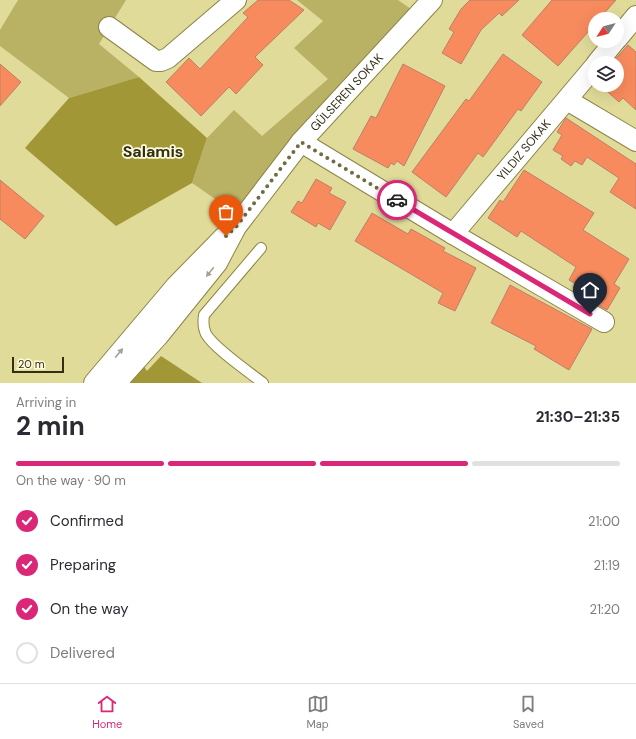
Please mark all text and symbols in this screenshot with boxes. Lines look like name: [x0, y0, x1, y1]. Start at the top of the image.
north arrow: [588, 12, 624, 48]
map controls: [588, 12, 624, 92]
street label: GÜLSEREN SOKAK: [307, 50, 387, 135]
button: layers: [588, 56, 624, 92]
street label: YILDIZ SOKAK: [494, 116, 554, 184]
district label: Salamis: [123, 141, 183, 162]
courier: [377, 180, 417, 220]
icon: car: [386, 189, 408, 211]
pin: [209, 195, 243, 236]
icon: bag: [215, 201, 237, 223]
one-way arrow: [205, 267, 214, 278]
pin: [573, 273, 607, 314]
icon: home: [579, 279, 601, 301]
one-way arrow: [114, 348, 123, 359]
scale bar: [12, 355, 64, 374]
text: 20 m: [18, 357, 44, 371]
text: Arriving in: [16, 394, 76, 411]
text: 21:30–21:35: [536, 407, 620, 427]
text: 2 min: [16, 409, 85, 443]
text: On the way · 90 m: [16, 472, 126, 489]
icon: check: [16, 510, 38, 532]
text: Confirmed: [50, 511, 124, 531]
text: 21:00: [588, 513, 620, 530]
icon: check: [16, 554, 38, 576]
text: Preparing: [50, 555, 116, 575]
text: 21:19: [594, 557, 620, 574]
icon: check: [16, 598, 38, 620]
text: On the way: [50, 599, 129, 619]
text: 21:20: [590, 601, 620, 618]
text: Delivered: [50, 643, 115, 663]
tab: Home: [92, 693, 122, 731]
tab: Map: [307, 693, 329, 731]
tab: Saved: [513, 693, 544, 731]

